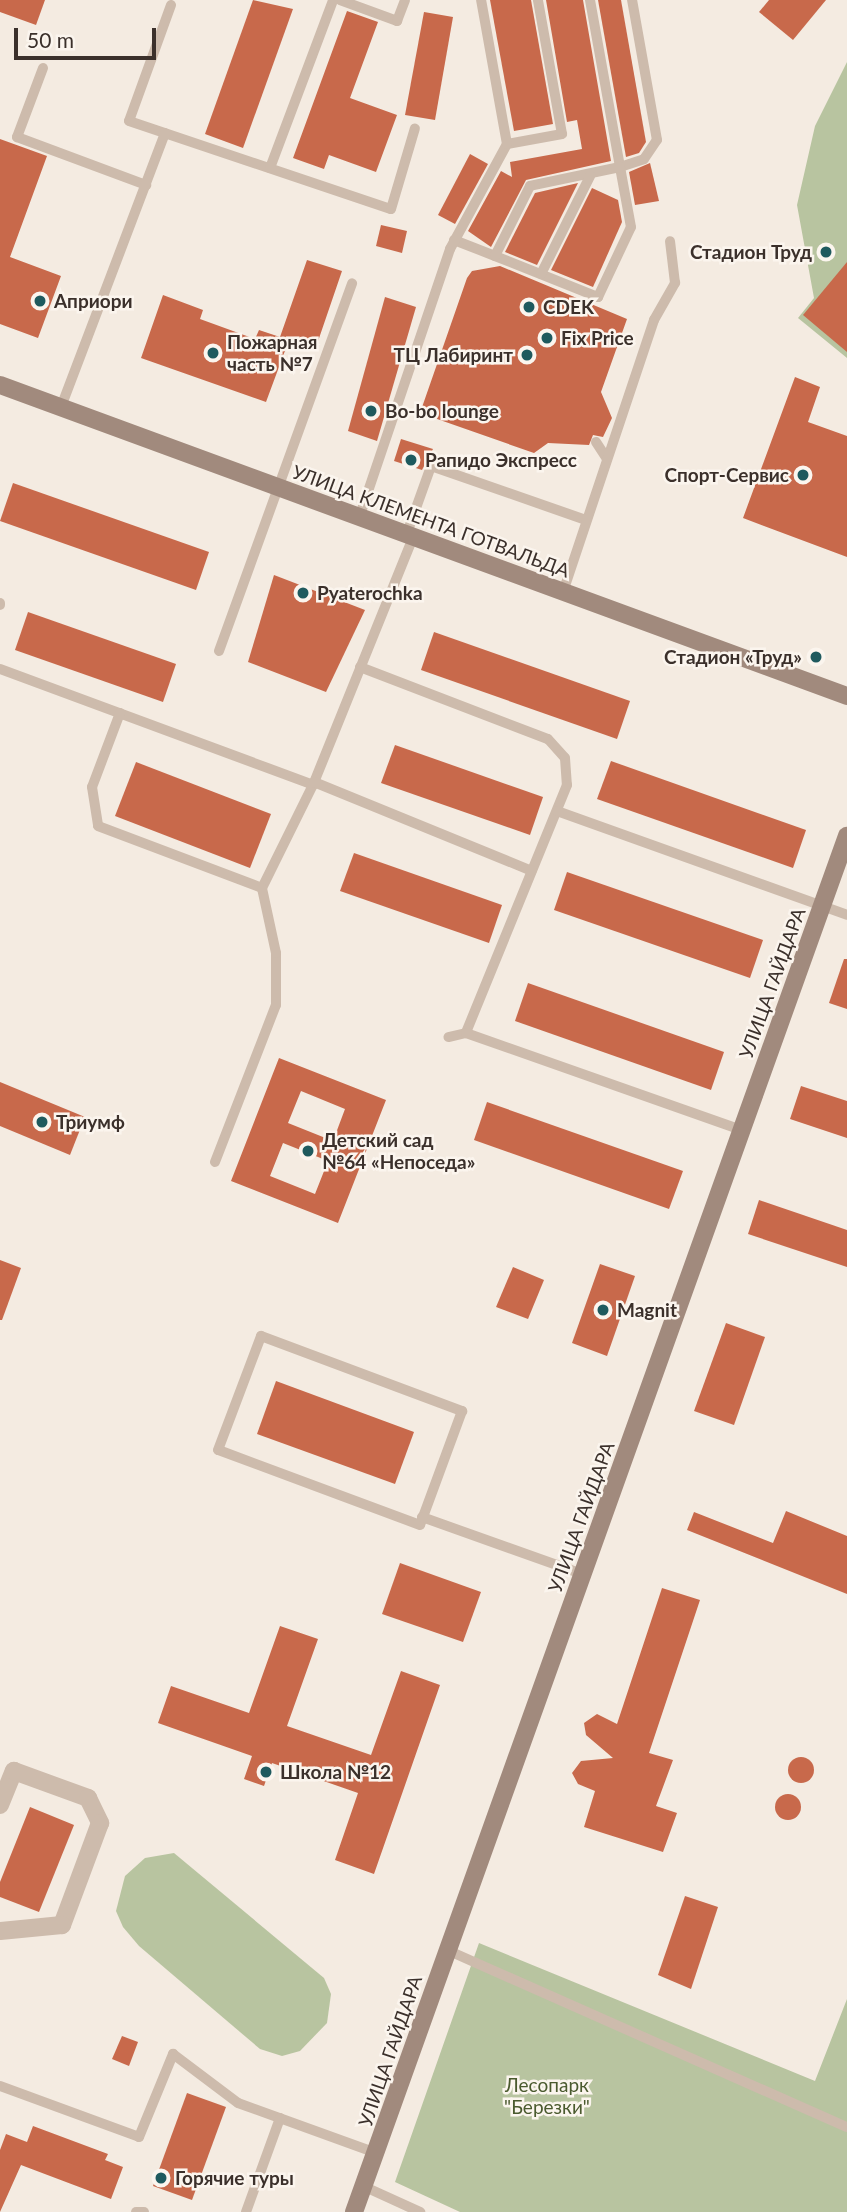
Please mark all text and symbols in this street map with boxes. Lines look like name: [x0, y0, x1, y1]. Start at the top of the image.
scale bar: [18, 14, 159, 58]
text: 50 m: [27, 27, 74, 52]
place label: Стадион Труд: [690, 241, 812, 263]
marker: Стадион Труд: [818, 244, 834, 260]
place label: Априори: [54, 290, 133, 312]
marker: Априори: [32, 293, 48, 309]
place label: CDEK: [543, 296, 594, 318]
marker: CDEK: [521, 299, 537, 315]
place label: Fix Price: [561, 327, 634, 349]
marker: Fix Price: [539, 330, 555, 346]
place label: Пожарная часть №7: [227, 331, 317, 375]
place label: ТЦ Лабиринт: [394, 344, 513, 366]
marker: Пожарная часть №7: [205, 345, 221, 361]
marker: ТЦ Лабиринт: [519, 347, 535, 363]
place label: Bo-bo lounge: [385, 400, 499, 422]
marker: Bo-bo lounge: [363, 403, 379, 419]
place label: Рапидо Экспресс: [425, 449, 577, 471]
marker: Рапидо Экспресс: [403, 452, 419, 468]
street label: УЛИЦА КЛЕМЕНТА ГОТВАЛЬДА: [289, 460, 573, 582]
place label: Спорт-Сервис: [664, 464, 789, 486]
marker: Спорт-Сервис: [795, 467, 811, 483]
place label: Pyaterochka: [317, 582, 423, 604]
marker: Pyaterochka: [295, 585, 311, 601]
place label: Стадион «Труд»: [664, 646, 802, 668]
marker: Стадион «Труд»: [808, 649, 824, 665]
street label: УЛИЦА ГАЙДАРА: [734, 905, 810, 1061]
place label: Триумф: [56, 1111, 125, 1133]
marker: Триумф: [34, 1114, 50, 1130]
place label: Детский сад №64 «Непоседа»: [322, 1129, 475, 1173]
marker: Детский сад №64 «Непоседа»: [300, 1143, 316, 1159]
place label: Magnit: [617, 1299, 677, 1321]
marker: Magnit: [595, 1302, 611, 1318]
street label: УЛИЦА ГАЙДАРА: [543, 1439, 619, 1595]
place label: Школа №12: [280, 1761, 391, 1783]
marker: Школа №12: [258, 1764, 274, 1780]
street label: УЛИЦА ГАЙДАРА: [353, 1972, 427, 2130]
park label: Лесопарк "Березки": [504, 2074, 590, 2118]
place label: Горячие туры: [175, 2167, 294, 2189]
marker: Горячие туры: [153, 2170, 169, 2186]

